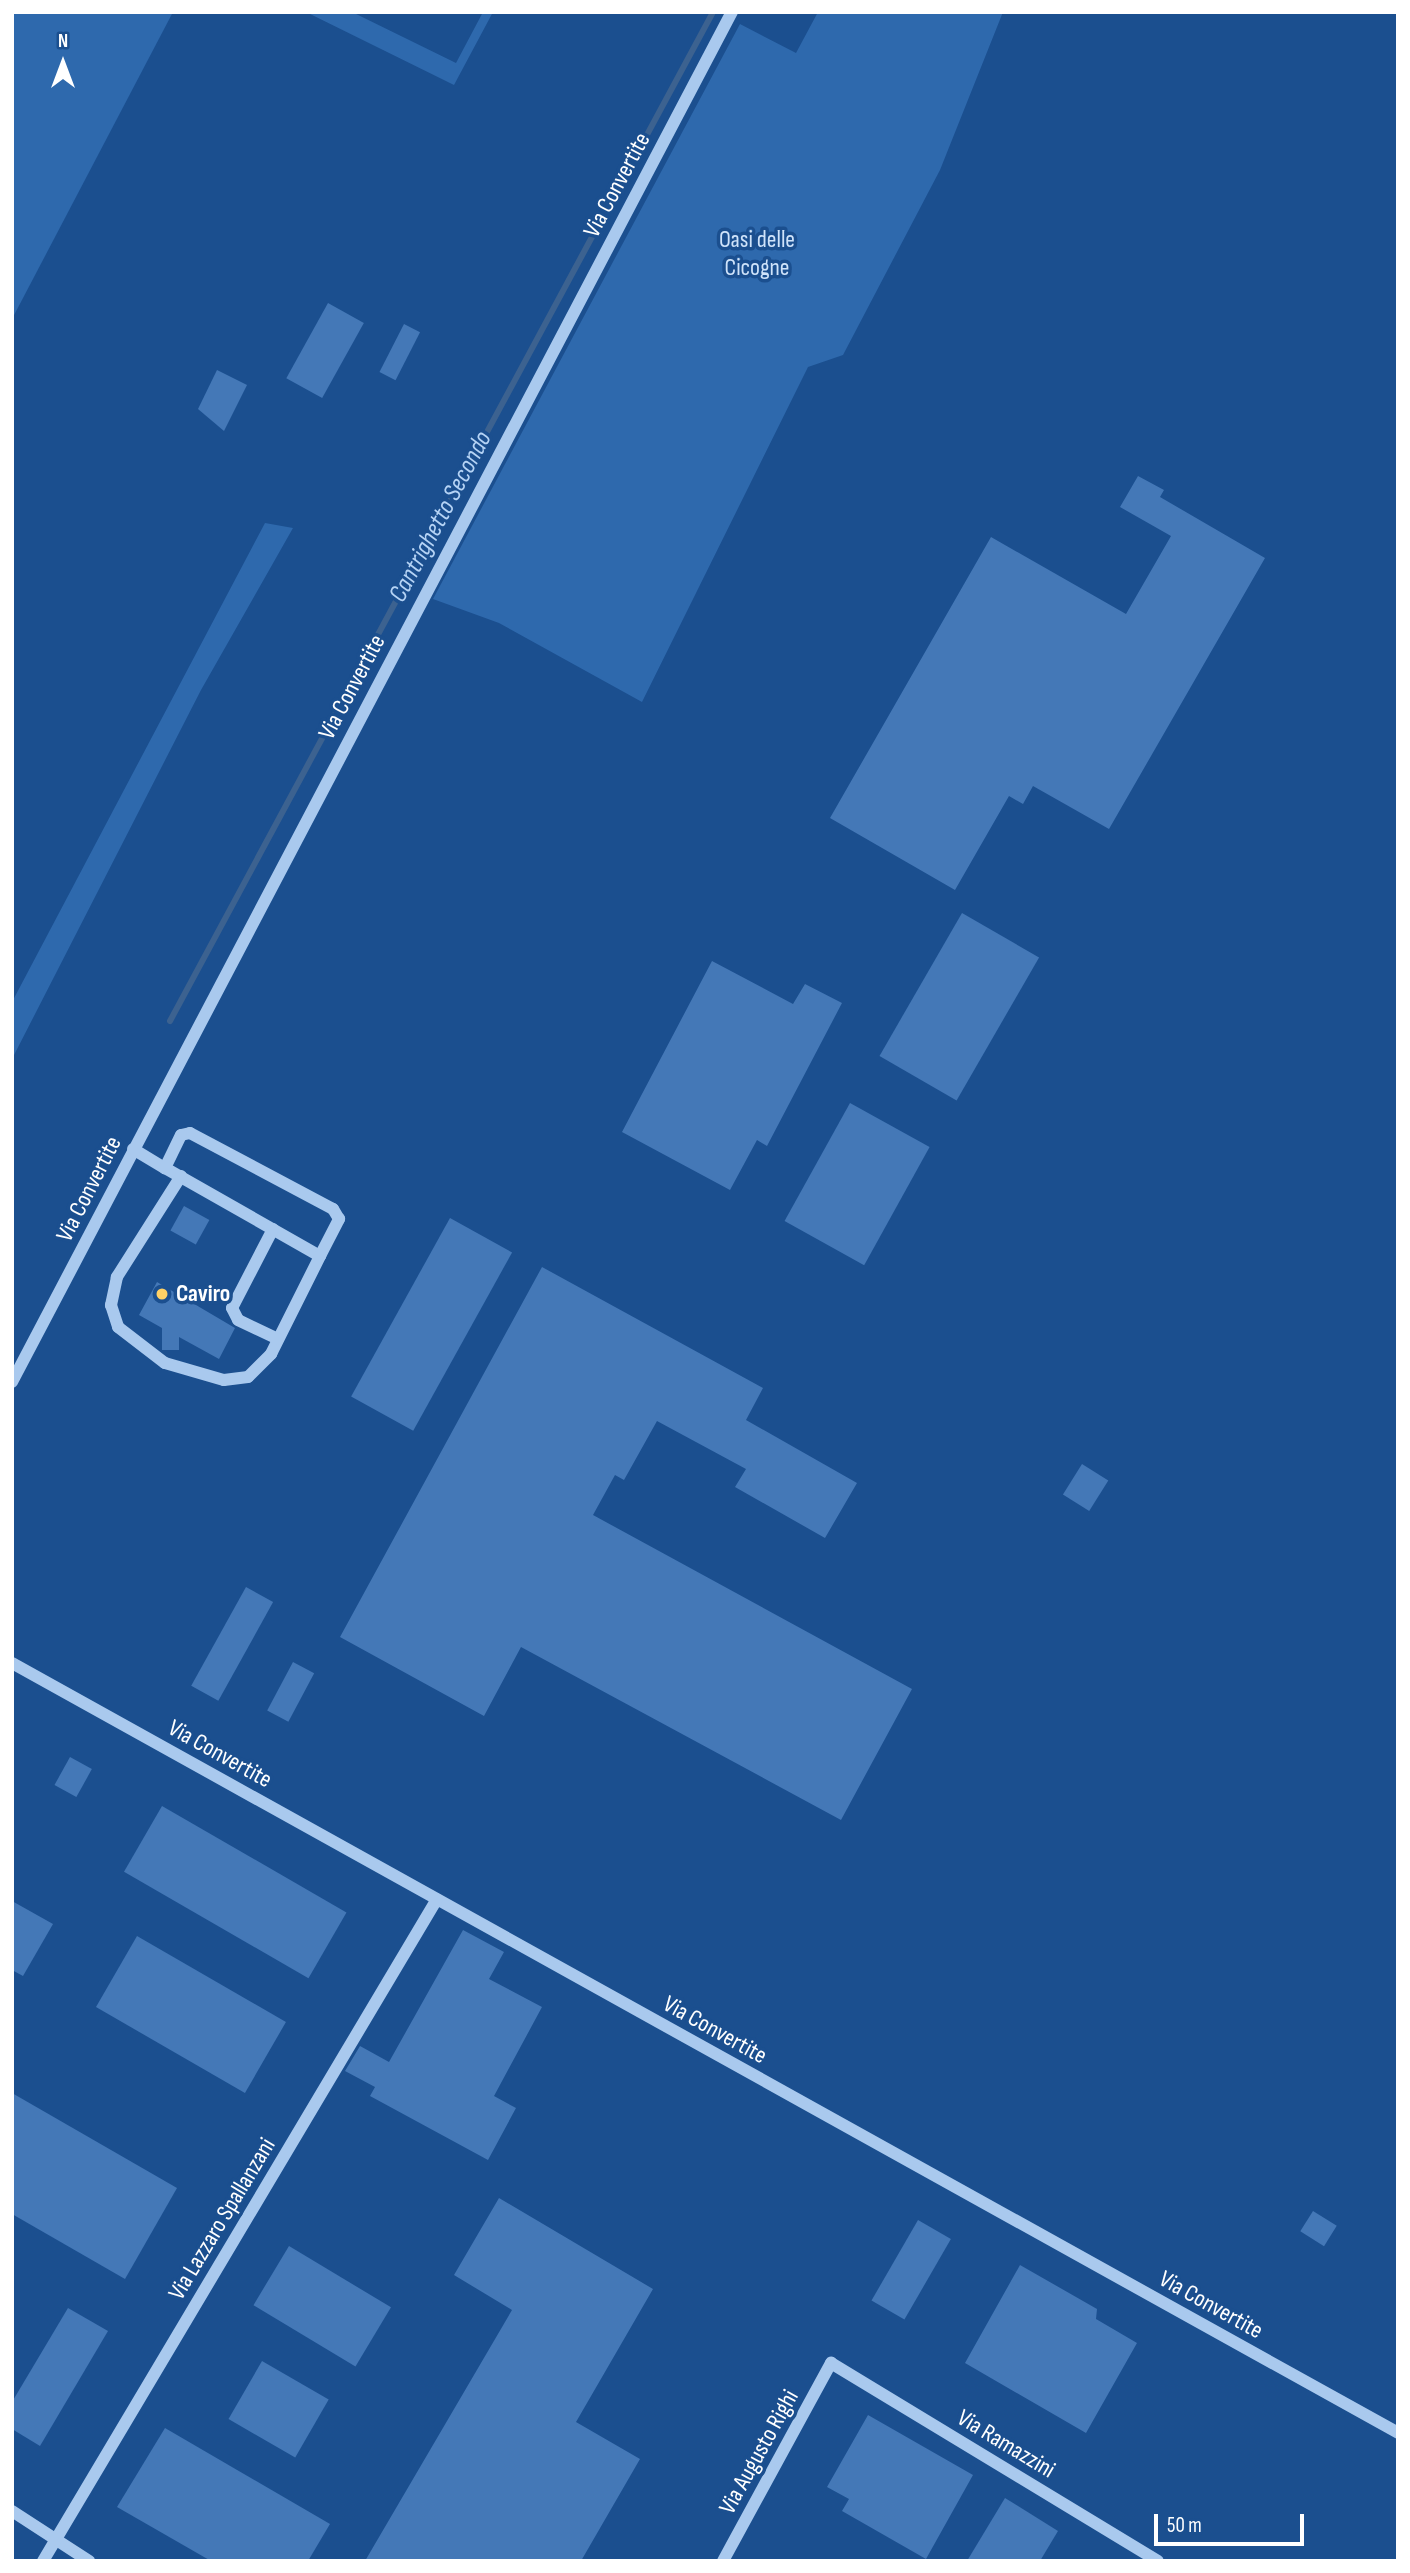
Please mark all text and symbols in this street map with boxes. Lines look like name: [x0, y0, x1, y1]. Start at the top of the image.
north arrow: [28, 28, 98, 98]
text: N: [58, 30, 68, 53]
street label: Via Convertite: [577, 128, 657, 242]
park label: Oasi delle Cicogne: [719, 226, 795, 282]
water label: Cantrighetto Secondo: [383, 426, 499, 608]
street label: Via Convertite: [312, 630, 392, 744]
street label: Via Convertite: [50, 1132, 128, 1246]
place label: Caviro: [176, 1280, 230, 1308]
marker: Caviro: [154, 1286, 170, 1302]
street label: Via Convertite: [163, 1714, 277, 1794]
street label: Via Convertite: [658, 1990, 772, 2070]
street label: Via Lazzaro Spallanzani: [162, 2133, 282, 2305]
street label: Via Convertite: [1154, 2265, 1268, 2345]
street label: Via Augusto Righi: [713, 2385, 805, 2519]
street label: Via Ramazzini: [952, 2403, 1060, 2485]
scale bar: [1158, 2500, 1308, 2544]
text: 50 m: [1167, 2513, 1202, 2538]

